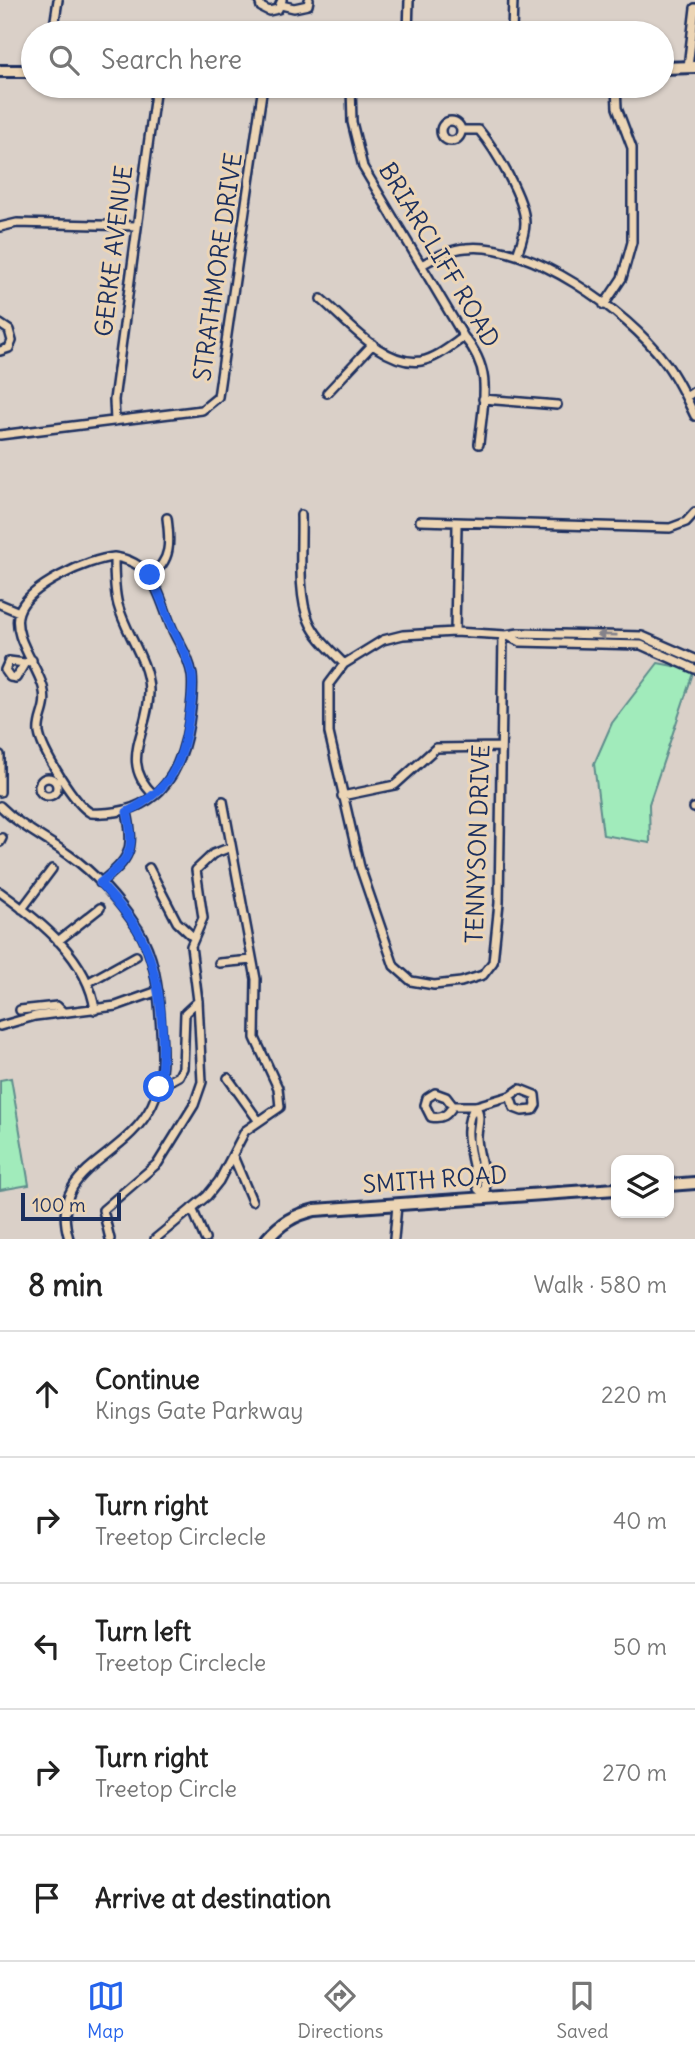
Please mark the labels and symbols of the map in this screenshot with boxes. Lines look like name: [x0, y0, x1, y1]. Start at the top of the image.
street label: STRATHMORE DRIVE: [186, 151, 248, 383]
street label: BRIARCLIFF ROAD: [373, 157, 507, 352]
street label: GERKE AVENUE: [88, 164, 138, 338]
route end: [134, 559, 165, 590]
one-way arrow: [596, 629, 618, 641]
street label: TENNYSON DRIVE: [459, 744, 495, 944]
route start: [143, 1071, 174, 1102]
street label: SMITH ROAD: [362, 1159, 508, 1199]
scale bar: [21, 1190, 121, 1222]

